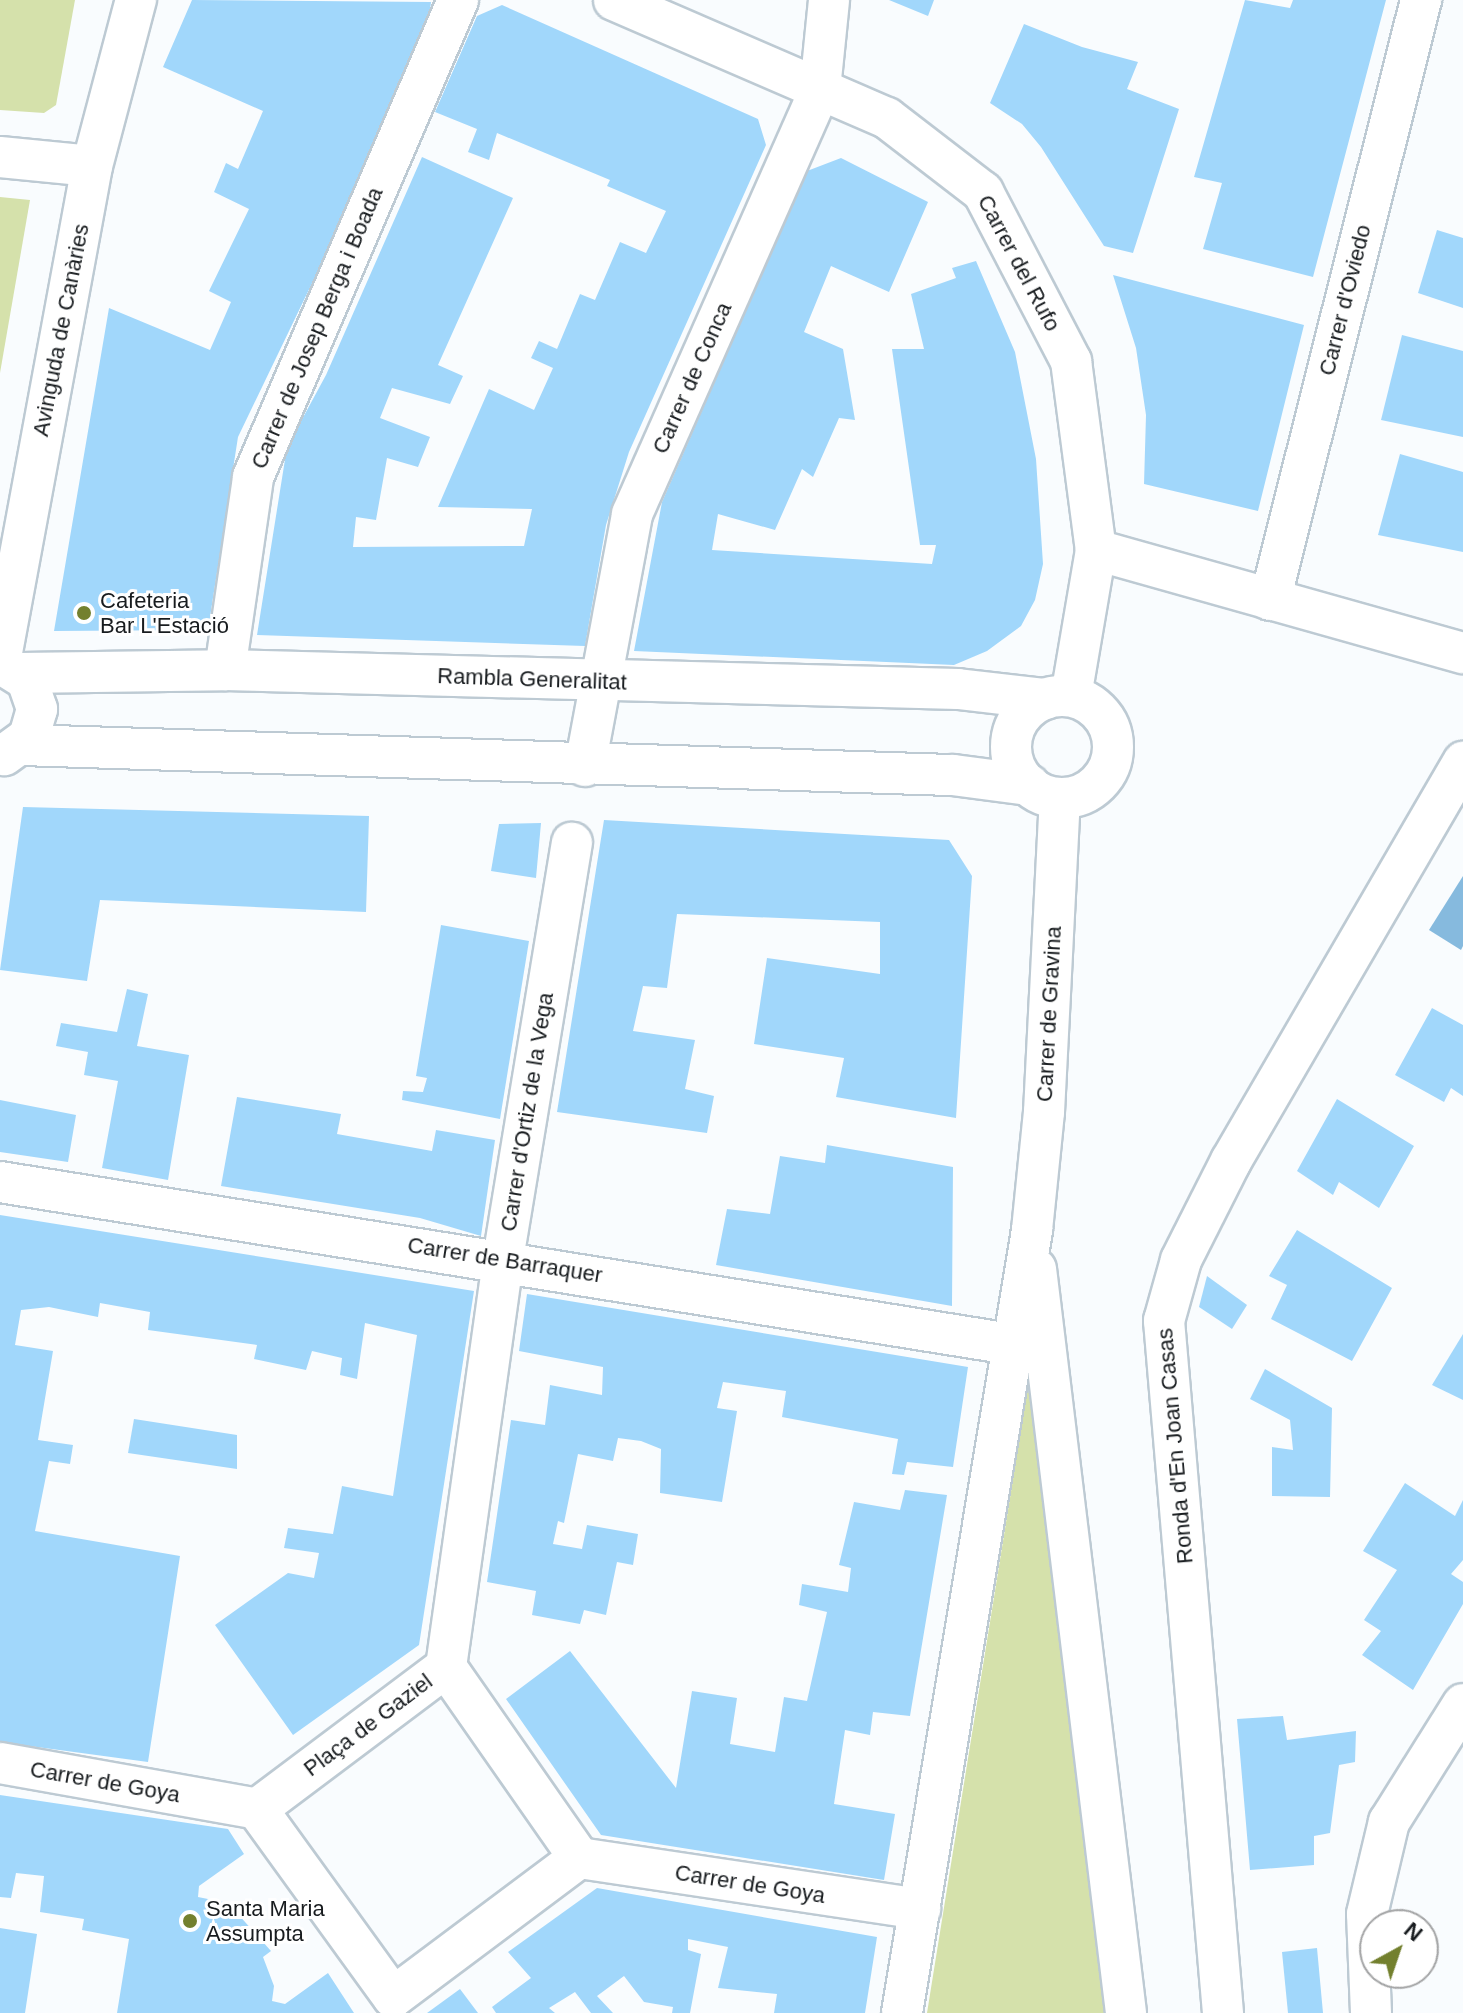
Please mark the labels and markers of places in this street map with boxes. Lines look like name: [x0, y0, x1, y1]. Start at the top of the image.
place label: Cafeteria Bar L'Estació: [100, 587, 229, 638]
marker: Cafeteria Bar L'Estació: [75, 604, 93, 622]
place label: Santa Maria Assumpta: [206, 1895, 325, 1946]
marker: Santa Maria Assumpta: [181, 1912, 199, 1930]

